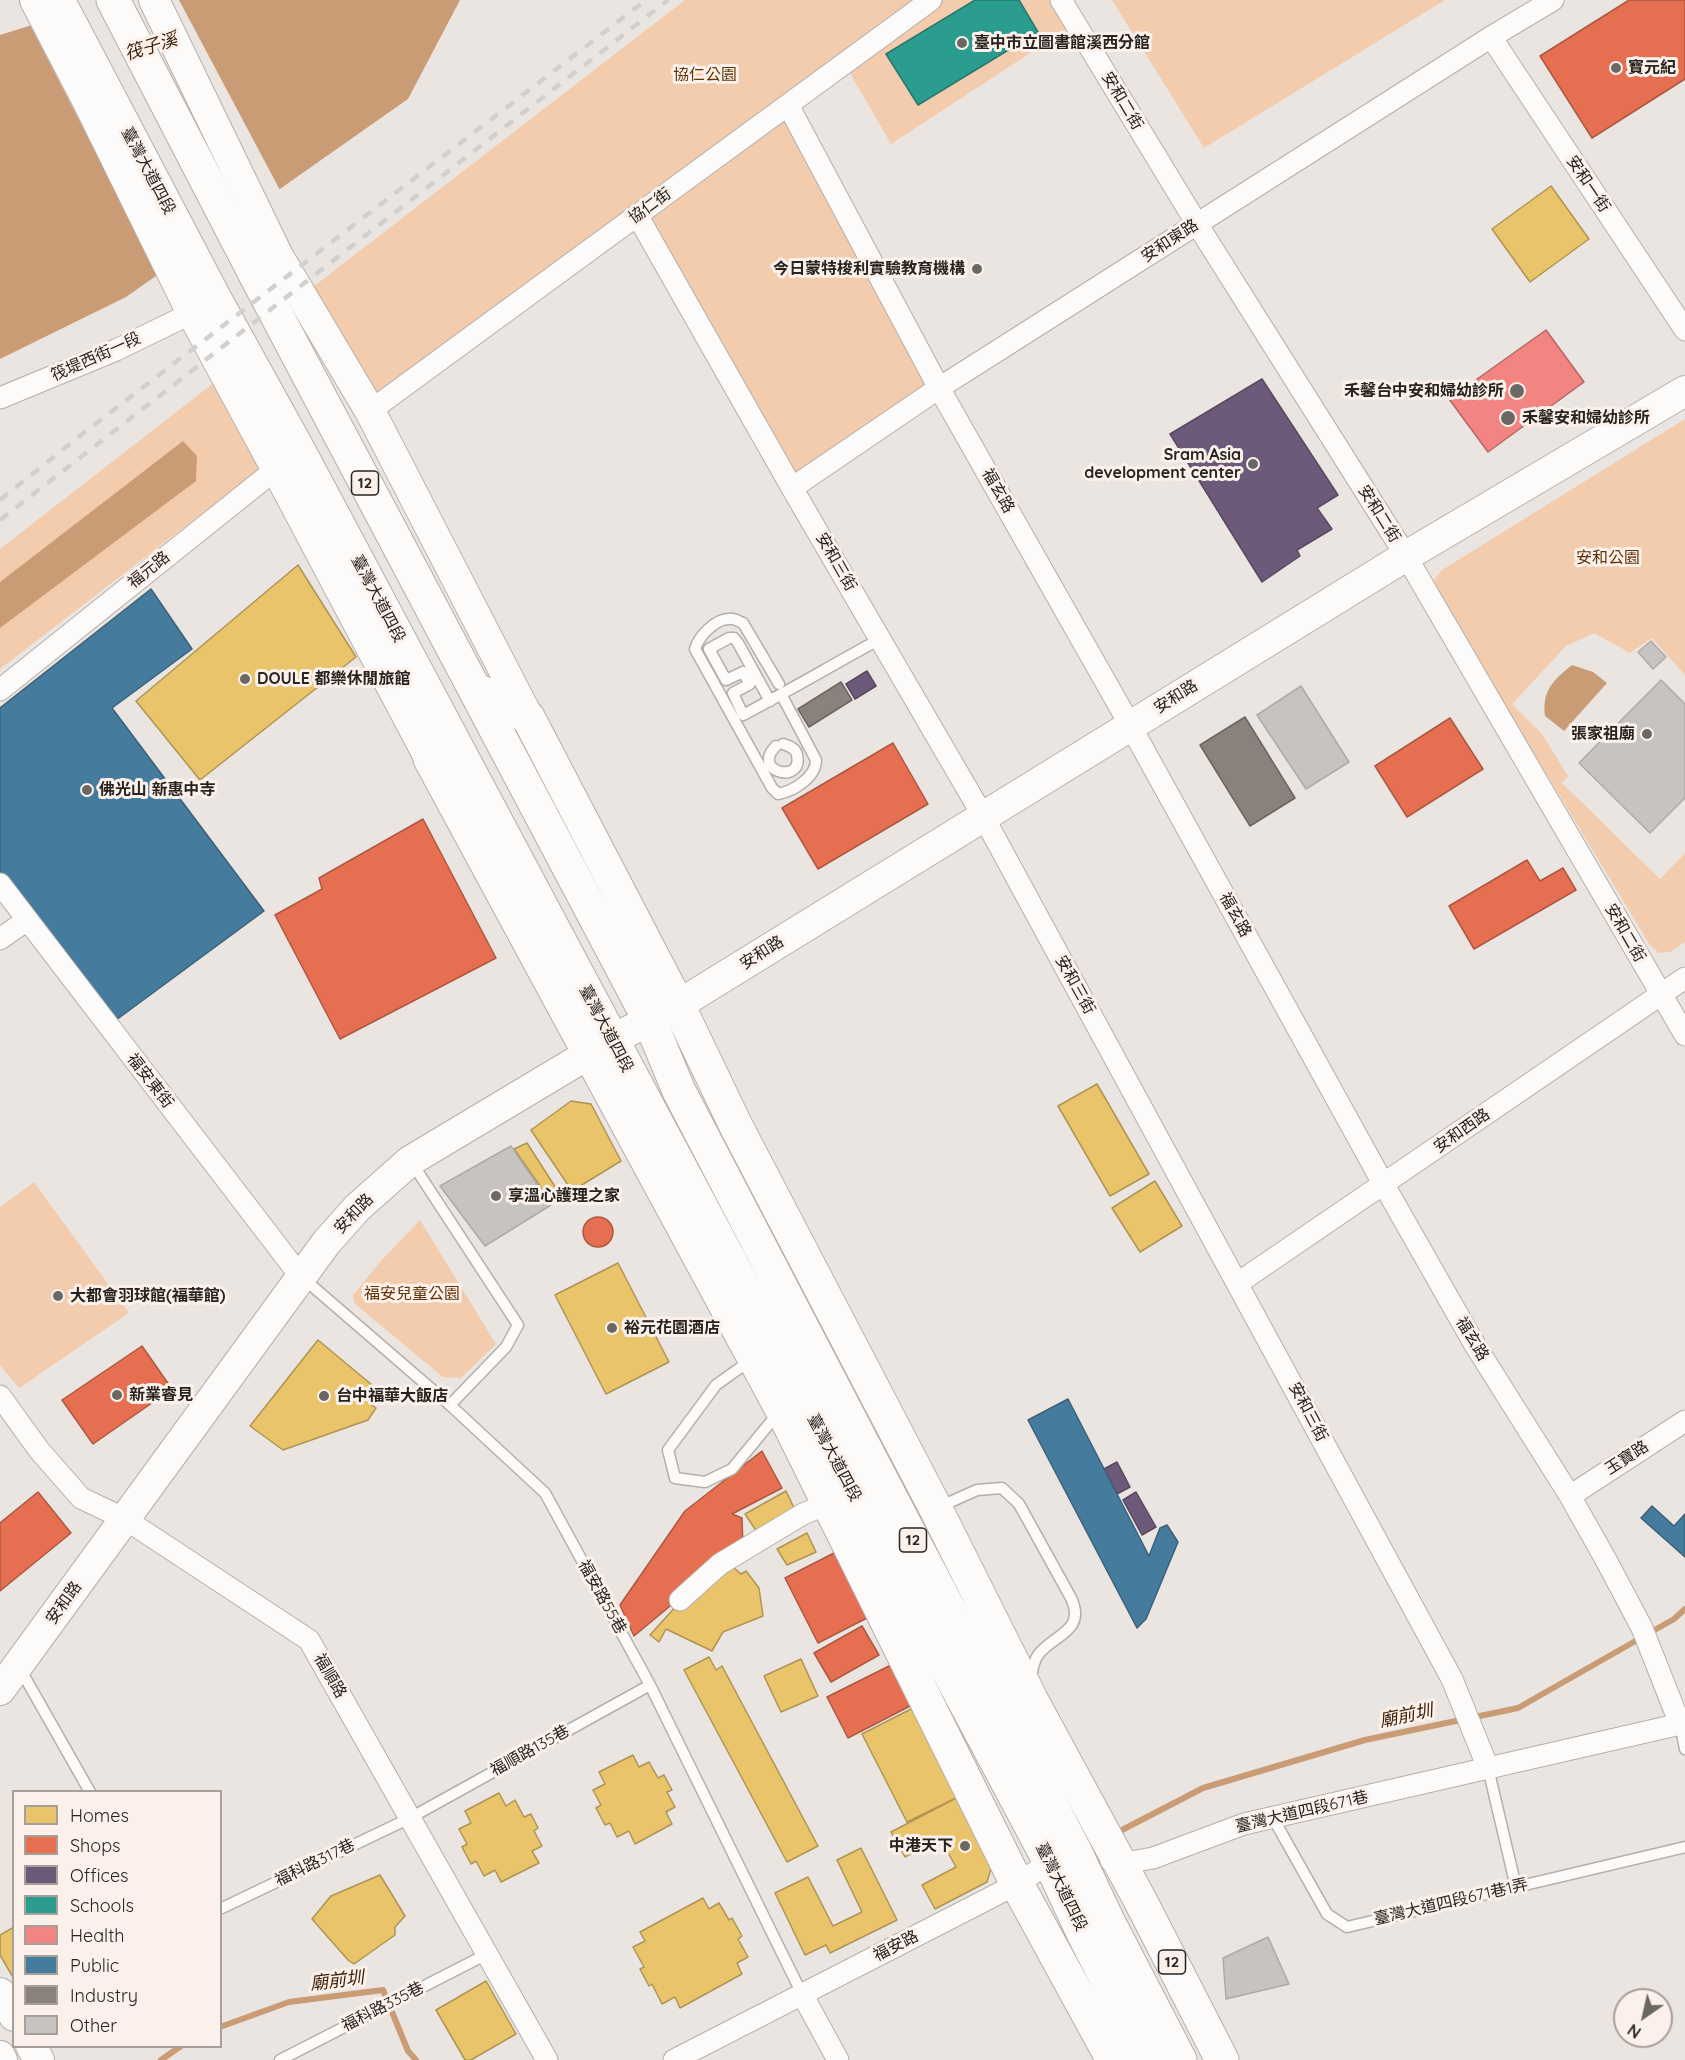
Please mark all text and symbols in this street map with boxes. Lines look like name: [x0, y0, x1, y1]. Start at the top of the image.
water label: 筏子溪: [122, 29, 180, 65]
place label: 臺中市立圖書館溪西分館: [974, 33, 1150, 53]
marker: 臺中市立圖書館溪西分館: [955, 36, 969, 50]
place label: 寶元紀: [1628, 58, 1676, 78]
marker: 寶元紀: [1609, 61, 1623, 75]
park label: 協仁公園: [673, 65, 737, 85]
street label: 安和二街: [1097, 69, 1147, 133]
street label: 臺灣大道四段: [117, 124, 179, 218]
street label: 安和一街: [1562, 152, 1614, 216]
street label: 協仁街: [625, 184, 675, 228]
street label: 安和東路: [1138, 216, 1202, 266]
place label: 今日蒙特梭利實驗教育機構: [773, 259, 965, 279]
marker: 今日蒙特梭利實驗教育機構: [970, 262, 984, 276]
street label: 筏堤西街一段: [48, 329, 144, 385]
place label: 禾馨台中安和婦幼診所: [1344, 381, 1504, 401]
marker: 禾馨台中安和婦幼診所: [1508, 382, 1526, 400]
place label: 禾馨安和婦幼診所: [1522, 408, 1650, 428]
marker: 禾馨安和婦幼診所: [1499, 409, 1517, 427]
place label: Sram Asia development center: [1084, 445, 1241, 483]
marker: Sram Asia development center: [1246, 457, 1260, 471]
street label: 福玄路: [978, 465, 1018, 517]
road number: 12: [352, 471, 378, 495]
street label: 安和二街: [1354, 482, 1404, 546]
street label: 安和三街: [812, 529, 860, 595]
street label: 福元路: [124, 547, 174, 593]
park label: 安和公園: [1576, 548, 1640, 568]
street label: 臺灣大道四段: [347, 552, 409, 646]
place label: DOULE 都樂休閒旅館: [257, 669, 410, 689]
marker: DOULE 都樂休閒旅館: [238, 672, 252, 686]
street label: 安和路: [1151, 676, 1201, 718]
place label: 張家祖廟: [1571, 724, 1635, 744]
marker: 張家祖廟: [1640, 727, 1654, 741]
place label: 佛光山 新惠中寺: [99, 780, 215, 800]
marker: 佛光山 新惠中寺: [80, 783, 94, 797]
street label: 福玄路: [1215, 889, 1255, 941]
street label: 安和二街: [1601, 900, 1649, 966]
street label: 安和路: [737, 932, 787, 974]
street label: 安和三街: [1051, 952, 1099, 1018]
street label: 臺灣大道四段: [575, 982, 637, 1076]
street label: 福安東街: [123, 1050, 177, 1112]
street label: 安和西路: [1430, 1105, 1494, 1157]
place label: 享溫心護理之家: [508, 1186, 620, 1206]
marker: 享溫心護理之家: [489, 1189, 503, 1203]
street label: 安和路: [330, 1190, 378, 1238]
park label: 福安兒童公園: [364, 1284, 460, 1304]
place label: 大都會羽球館(福華館): [70, 1286, 225, 1306]
marker: 大都會羽球館(福華館): [51, 1289, 65, 1303]
street label: 福玄路: [1451, 1313, 1493, 1365]
place label: 裕元花園酒店: [624, 1318, 720, 1338]
marker: 裕元花園酒店: [605, 1321, 619, 1335]
street label: 安和三街: [1285, 1379, 1331, 1445]
place label: 新業睿見: [129, 1385, 193, 1405]
place label: 台中福華大飯店: [336, 1386, 448, 1406]
marker: 新業睿見: [110, 1388, 124, 1402]
marker: 台中福華大飯店: [317, 1389, 331, 1403]
street label: 臺灣大道四段: [803, 1411, 865, 1505]
street label: 玉寶路: [1602, 1437, 1652, 1479]
road number: 12: [900, 1528, 926, 1552]
street label: 福安路55巷: [574, 1557, 630, 1637]
street label: 安和路: [42, 1578, 86, 1628]
street label: 福順路: [310, 1650, 350, 1702]
water label: 廟前圳: [1377, 1700, 1435, 1732]
street label: 福順路135巷: [487, 1722, 573, 1780]
street label: 臺灣大道四段671巷: [1234, 1787, 1370, 1837]
legend: [12, 1790, 222, 2048]
text: Homes: [70, 1804, 129, 1827]
text: Shops: [70, 1834, 121, 1857]
street label: 福科路317巷: [272, 1835, 358, 1891]
place label: 中港天下: [889, 1836, 953, 1856]
marker: 中港天下: [958, 1839, 972, 1853]
street label: 臺灣大道四段: [1031, 1840, 1091, 1934]
text: Offices: [70, 1864, 129, 1887]
street label: 臺灣大道四段671巷1弄: [1372, 1875, 1530, 1929]
text: Schools: [70, 1894, 134, 1917]
text: Health: [70, 1924, 125, 1947]
street label: 福安路: [870, 1927, 922, 1965]
road number: 12: [1158, 1950, 1186, 1974]
text: Public: [70, 1954, 119, 1977]
water label: 廟前圳: [309, 1967, 365, 1995]
street label: 福科路335巷: [339, 1978, 427, 2036]
text: Industry: [70, 1984, 138, 2007]
north arrow: [1613, 1988, 1673, 2048]
text: Other: [70, 2014, 117, 2037]
text: N: [1624, 2020, 1645, 2043]

